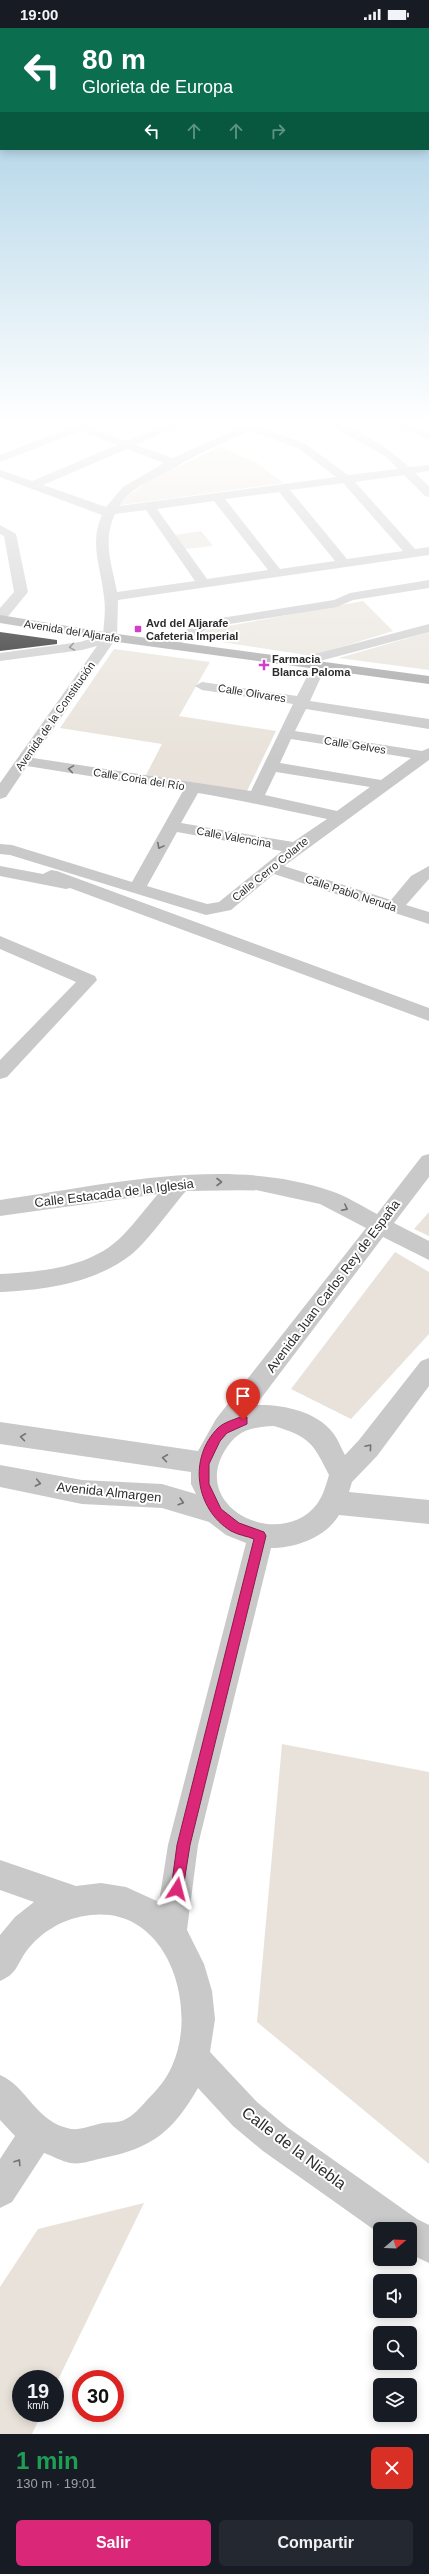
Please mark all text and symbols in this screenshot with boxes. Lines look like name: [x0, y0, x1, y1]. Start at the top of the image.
text: 19:00: [20, 6, 58, 23]
icon: left: [16, 44, 68, 96]
text: 80 m: [82, 44, 146, 75]
text: Glorieta de Europa: [82, 77, 233, 97]
icon: left: [141, 120, 163, 142]
icon: ahead: [183, 120, 205, 142]
icon: ahead: [225, 120, 247, 142]
icon: right: [267, 120, 289, 142]
street label: Avenida del Aljarafe: [23, 617, 121, 645]
place label: Avd del Aljarafe Cafeteria Imperial: [146, 617, 238, 642]
marker: Avd del Aljarafe Cafeteria Imperial: [133, 624, 143, 634]
one-way arrow: [69, 642, 75, 651]
place label: Farmacia Blanca Paloma: [272, 653, 351, 678]
street label: Avenida de la Constitución: [13, 659, 97, 773]
marker: Farmacia Blanca Paloma: [259, 660, 269, 670]
street label: Calle Olivares: [217, 682, 287, 704]
street label: Calle Gelves: [323, 734, 387, 756]
one-way arrow: [68, 765, 74, 774]
street label: Calle Coria del Río: [92, 766, 186, 792]
street label: Calle Valencina: [196, 825, 273, 850]
street label: Calle Cerro Colarte: [230, 835, 310, 903]
one-way arrow: [158, 842, 165, 849]
street label: Calle Pablo Neruda: [304, 873, 399, 914]
street label: Calle Estacada de la Iglesia: [33, 1176, 195, 1210]
one-way arrow: [216, 1178, 222, 1186]
street label: Avenida Juan Carlos Rey de España: [263, 1196, 403, 1375]
one-way arrow: [341, 1203, 348, 1211]
pin: [226, 1379, 260, 1420]
icon: arrive: [232, 1385, 254, 1407]
one-way arrow: [20, 1433, 26, 1442]
one-way arrow: [365, 1444, 372, 1451]
one-way arrow: [162, 1454, 168, 1463]
one-way arrow: [35, 1479, 41, 1487]
street label: Avenida Almargen: [56, 1479, 162, 1505]
one-way arrow: [177, 1497, 184, 1506]
position arrow: [156, 1868, 198, 1910]
street label: Calle de la Niebla: [239, 2103, 349, 2193]
one-way arrow: [14, 2159, 21, 2166]
north arrow: [373, 2222, 417, 2266]
map controls: [373, 2222, 417, 2422]
button: sound: [373, 2274, 417, 2318]
button: search: [373, 2326, 417, 2370]
speed limit sign: 30: [72, 2370, 124, 2422]
button: layers: [373, 2378, 417, 2422]
text: 19: [27, 2380, 49, 2402]
text: km/h: [27, 2400, 49, 2411]
text: 1 min: [16, 2447, 79, 2474]
button: close: [371, 2447, 413, 2489]
text: 130 m · 19:01: [16, 2476, 96, 2491]
button: Salir: [16, 2520, 211, 2566]
button: Compartir: [219, 2520, 413, 2566]

